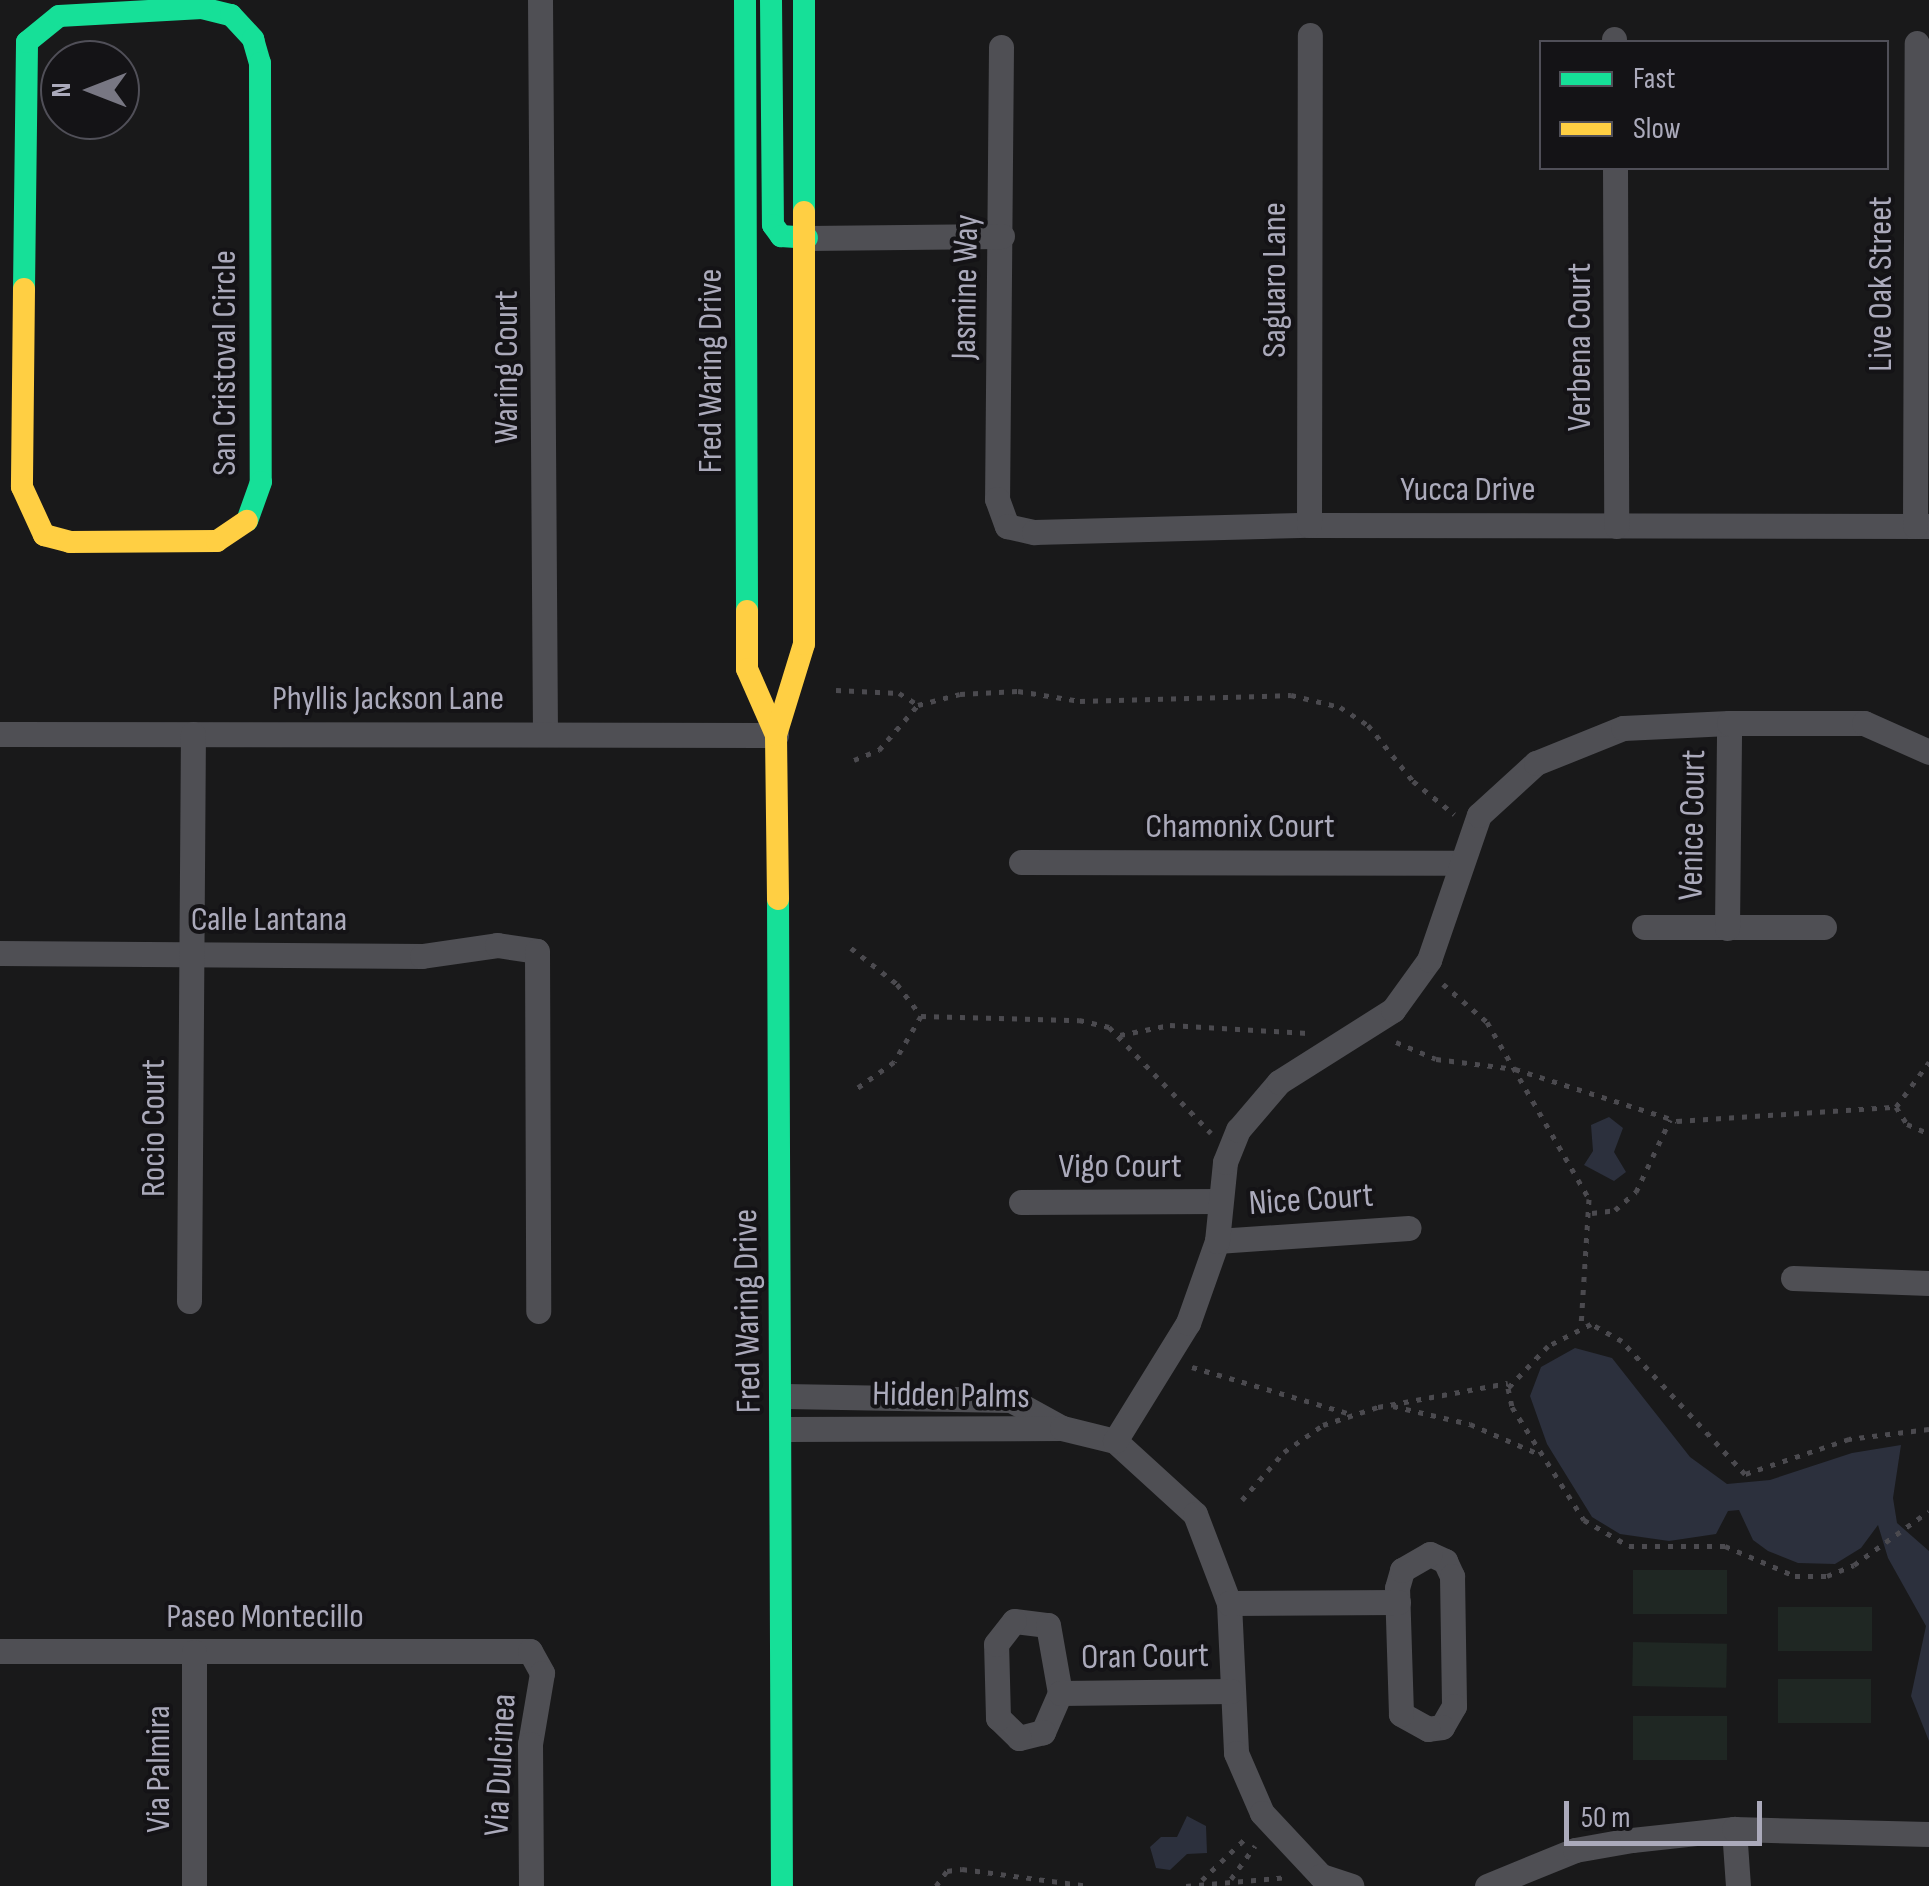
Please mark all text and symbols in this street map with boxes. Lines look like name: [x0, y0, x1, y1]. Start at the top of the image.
north arrow: [40, 40, 140, 140]
legend: [1539, 40, 1889, 170]
text: Fast: [1633, 61, 1675, 97]
text: N: [45, 83, 78, 97]
text: Slow: [1633, 111, 1681, 147]
street label: Live Oak Street: [1860, 196, 1902, 372]
street label: Saguaro Lane: [1254, 202, 1296, 358]
street label: Jasmine Way: [944, 214, 988, 360]
street label: San Cristoval Circle: [204, 250, 246, 476]
street label: Verbena Court: [1559, 263, 1601, 431]
street label: Fred Waring Drive: [690, 269, 732, 473]
street label: Waring Court: [486, 290, 528, 444]
street label: Yucca Drive: [1400, 469, 1536, 511]
street label: Phyllis Jackson Lane: [272, 678, 504, 720]
street label: Venice Court: [1671, 749, 1715, 901]
street label: Chamonix Court: [1145, 806, 1335, 848]
street label: Calle Lantana: [191, 899, 347, 941]
street label: Rocio Court: [133, 1059, 175, 1197]
street label: Vigo Court: [1058, 1146, 1182, 1188]
street label: Nice Court: [1247, 1175, 1375, 1225]
street label: Fred Waring Drive: [725, 1208, 771, 1414]
street label: Hidden Palms: [872, 1374, 1030, 1418]
street label: Paseo Montecillo: [166, 1596, 364, 1638]
street label: Oran Court: [1081, 1635, 1209, 1679]
street label: Via Dulcinea: [476, 1693, 526, 1837]
street label: Via Palmira: [138, 1705, 180, 1833]
scale bar: [1569, 1781, 1766, 1843]
text: 50 m: [1581, 1800, 1630, 1836]

